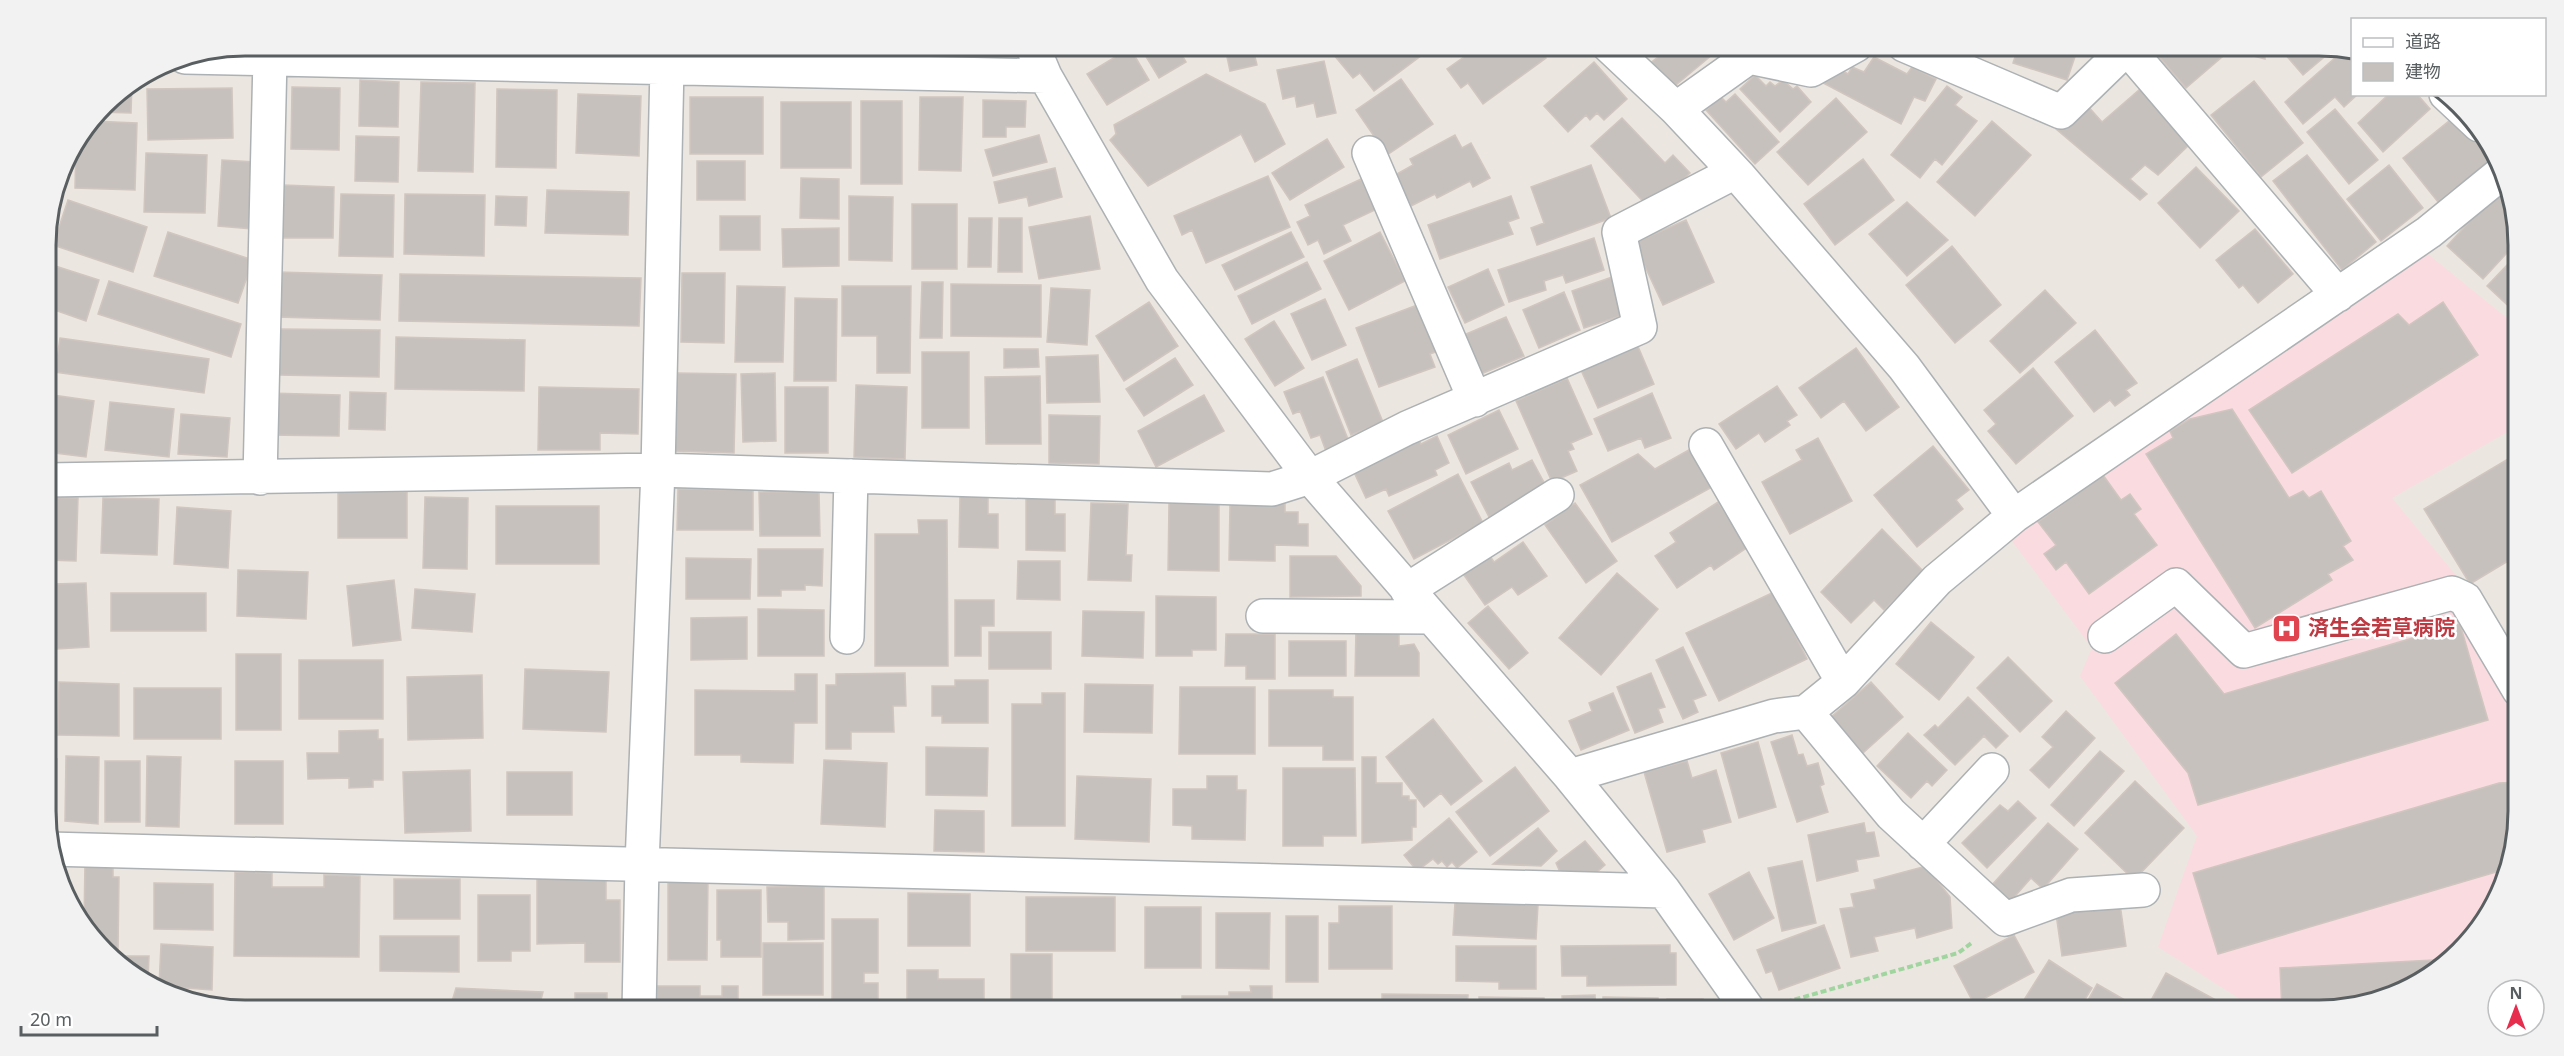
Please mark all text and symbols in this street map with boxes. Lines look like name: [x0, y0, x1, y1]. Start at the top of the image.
legend: [2351, 18, 2546, 96]
text: 道路: [2405, 29, 2441, 53]
text: 建物: [2405, 59, 2441, 83]
hospital icon: 済生会若草病院: [2271, 612, 2303, 644]
place label: 済生会若草病院: [2308, 613, 2455, 641]
north arrow: [2486, 978, 2546, 1038]
text: N: [2509, 982, 2523, 1004]
scale bar: [21, 999, 158, 1037]
text: 20 m: [30, 1007, 72, 1031]

